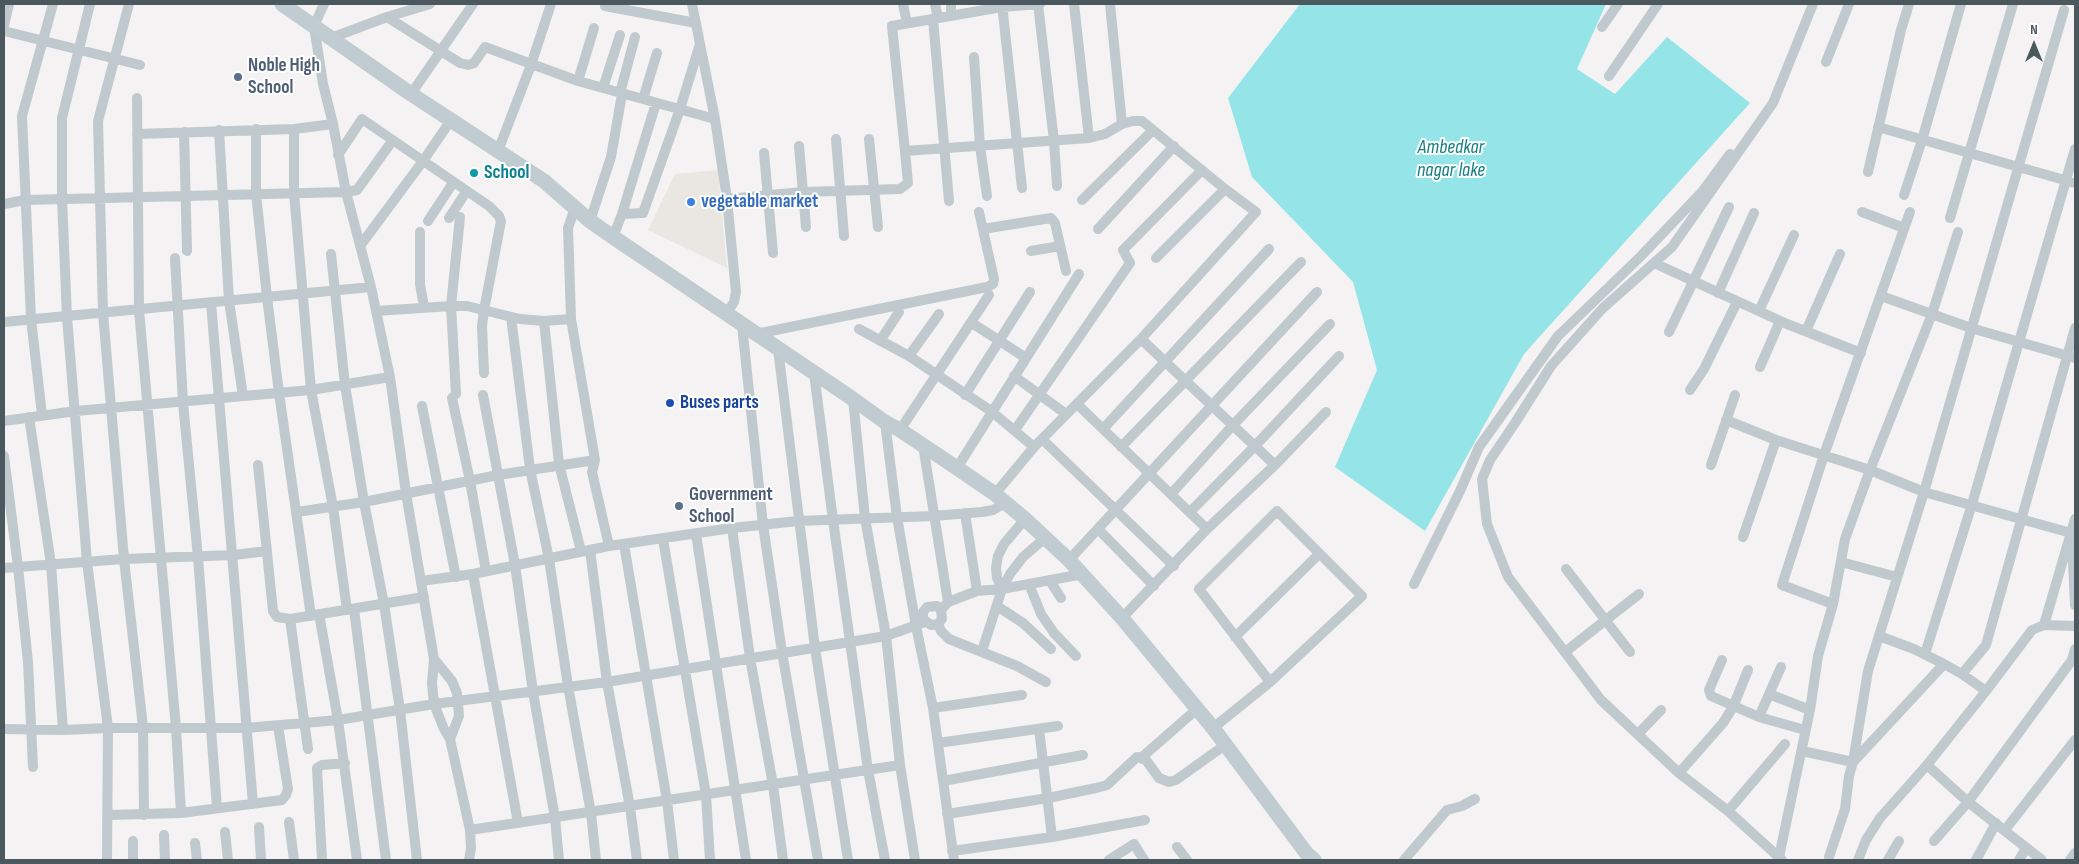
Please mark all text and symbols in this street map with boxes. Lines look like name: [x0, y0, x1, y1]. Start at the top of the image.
north arrow: [2009, 20, 2059, 70]
text: N: [2030, 21, 2038, 38]
place label: Noble High School: [248, 55, 320, 99]
marker: Noble High School: [232, 71, 244, 83]
water label: Ambedkar nagar lake: [1417, 136, 1485, 183]
place label: School: [484, 162, 529, 184]
marker: School: [468, 167, 480, 179]
place label: vegetable market: [701, 191, 818, 213]
marker: vegetable market: [685, 196, 697, 208]
place label: Buses parts: [680, 392, 759, 414]
marker: Buses parts: [664, 397, 676, 409]
place label: Government School: [689, 484, 773, 528]
marker: Government School: [673, 500, 685, 512]

